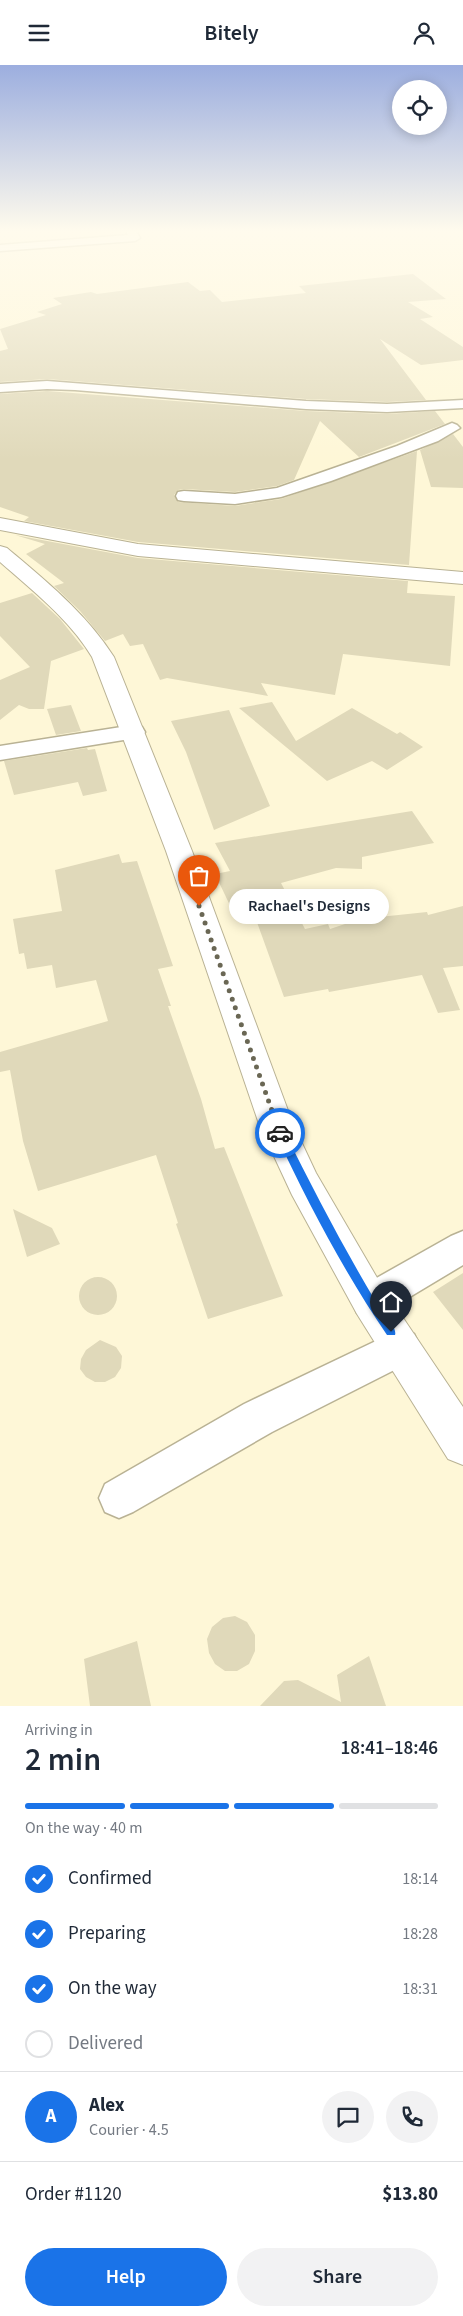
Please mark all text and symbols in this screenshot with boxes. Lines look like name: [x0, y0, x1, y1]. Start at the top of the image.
text: Bitely: [204, 17, 259, 49]
icon: menu: [25, 19, 53, 47]
icon: person: [410, 19, 438, 47]
map controls: [392, 80, 447, 135]
button: locate: [392, 80, 447, 135]
pin: [178, 855, 220, 906]
icon: bag: [185, 862, 213, 890]
callout: Rachael's Designs: [229, 889, 389, 923]
text: Rachael's Designs: [248, 895, 370, 917]
courier: [255, 1108, 305, 1158]
icon: car: [266, 1119, 294, 1147]
pin: [370, 1281, 412, 1332]
icon: home: [377, 1288, 405, 1316]
text: Arriving in: [25, 1719, 93, 1741]
text: 18:41–18:46: [340, 1735, 438, 1762]
text: 2 min: [25, 1737, 101, 1783]
text: On the way · 40 m: [25, 1817, 142, 1839]
icon: check: [25, 1865, 53, 1893]
text: Confirmed: [68, 1865, 152, 1892]
text: 18:14: [402, 1868, 438, 1890]
icon: check: [25, 1920, 53, 1948]
text: Preparing: [68, 1920, 146, 1947]
text: 18:28: [402, 1923, 438, 1945]
icon: check: [25, 1975, 53, 2003]
text: On the way: [68, 1975, 157, 2002]
text: 18:31: [402, 1978, 438, 2000]
text: Delivered: [68, 2030, 143, 2057]
button: chat: [322, 2091, 374, 2143]
button: phone: [386, 2091, 438, 2143]
text: Alex: [89, 2092, 125, 2119]
text: A: [46, 2103, 56, 2130]
text: Courier · 4.5: [89, 2119, 169, 2141]
text: Order #1120: [25, 2181, 122, 2208]
text: $13.80: [382, 2181, 438, 2208]
button: Help: [25, 2248, 227, 2306]
button: Share: [237, 2248, 438, 2306]

